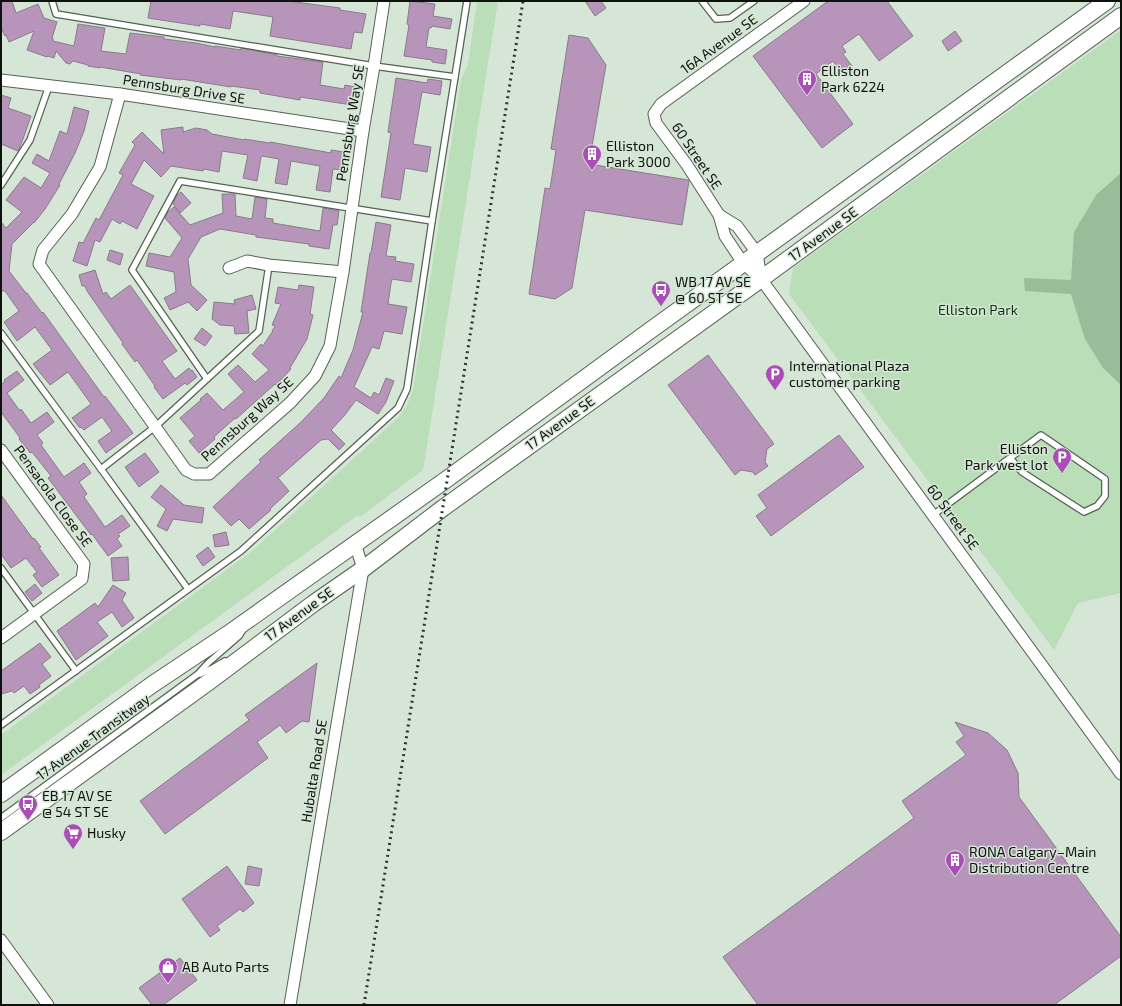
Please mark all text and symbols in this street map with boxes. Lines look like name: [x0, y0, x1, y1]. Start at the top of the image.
street label: 16A Avenue SE: [677, 10, 760, 77]
place label: Elliston Park 6224: [821, 62, 885, 95]
street label: Pennsburg Way SE: [332, 63, 367, 183]
building icon: Elliston Park 6224: [796, 68, 818, 96]
street label: Pennsburg Drive SE: [122, 70, 247, 107]
street label: 60 Street SE: [669, 119, 726, 193]
place label: Elliston Park 3000: [606, 137, 671, 170]
building icon: Elliston Park 3000: [581, 143, 603, 171]
street label: 17 Avenue SE: [785, 203, 861, 264]
place label: WB 17 AV SE @ 60 ST SE: [675, 273, 751, 306]
bus stop icon: WB 17 AV SE @ 60 ST SE: [650, 279, 672, 307]
park label: Elliston Park: [938, 301, 1018, 318]
place label: International Plaza customer parking: [789, 357, 910, 390]
parking icon: International Plaza customer parking: [764, 363, 786, 391]
street label: Pennsburg Way SE: [197, 373, 296, 464]
street label: 17 Avenue SE: [522, 392, 598, 453]
place label: Elliston Park west lot: [965, 440, 1048, 473]
street label: Pensacola Close SE: [11, 441, 96, 550]
parking icon: Elliston Park west lot: [1051, 446, 1073, 474]
street label: 60 Street SE: [924, 480, 983, 553]
street label: 17 Avenue SE: [261, 583, 337, 644]
street label: 17 Avenue Transitway: [33, 689, 153, 783]
street label: Hubalta Road SE: [297, 718, 330, 824]
place label: EB 17 AV SE @ 54 ST SE: [42, 787, 113, 820]
bus stop icon: EB 17 AV SE @ 54 ST SE: [17, 793, 39, 821]
supermarket icon: Husky: [62, 822, 84, 850]
place label: Husky: [87, 824, 127, 841]
place label: RONA Calgary–Main Distribution Centre: [969, 843, 1097, 876]
building icon: RONA Calgary–Main Distribution Centre: [944, 849, 966, 877]
shop icon: AB Auto Parts: [157, 956, 179, 984]
place label: AB Auto Parts: [182, 958, 269, 975]

